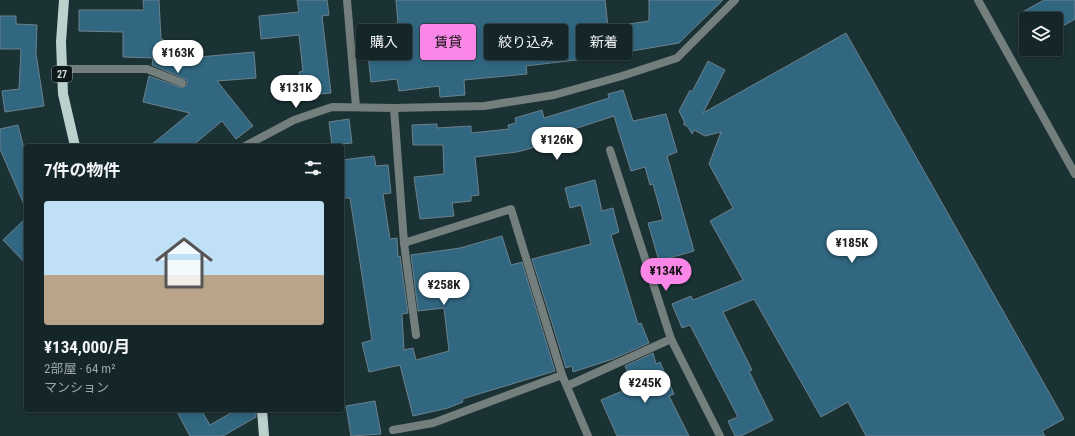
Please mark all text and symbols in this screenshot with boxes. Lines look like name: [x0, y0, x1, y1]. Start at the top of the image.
map controls: [1019, 12, 1063, 56]
button: layers: [1019, 12, 1063, 56]
chip: 購入: [356, 24, 412, 60]
chip: 賃貸: [420, 24, 476, 60]
chip: 絞り込み: [484, 24, 568, 60]
chip: 新着: [576, 24, 632, 60]
pin: ¥163K: [150, 40, 206, 74]
text: ¥163K: [161, 45, 195, 60]
road number: 27: [52, 66, 72, 82]
pin: ¥131K: [268, 75, 324, 109]
text: ¥131K: [279, 80, 313, 95]
pin: ¥126K: [529, 127, 585, 161]
text: ¥126K: [540, 132, 574, 147]
icon: filters: [302, 157, 324, 179]
text: 7件の物件: [44, 160, 121, 180]
icon: home: [148, 227, 220, 299]
pin: ¥185K: [824, 230, 880, 264]
text: ¥185K: [835, 235, 869, 250]
pin: ¥134K: [638, 258, 694, 292]
text: ¥134K: [649, 263, 683, 278]
pin: ¥258K: [416, 272, 472, 306]
text: ¥258K: [427, 277, 461, 292]
text: ¥134,000/月: [44, 337, 130, 357]
text: 2部屋 · 64 m²: [44, 361, 115, 376]
pin: ¥245K: [617, 370, 673, 404]
text: ¥245K: [628, 375, 662, 390]
text: マンション: [44, 380, 109, 395]

